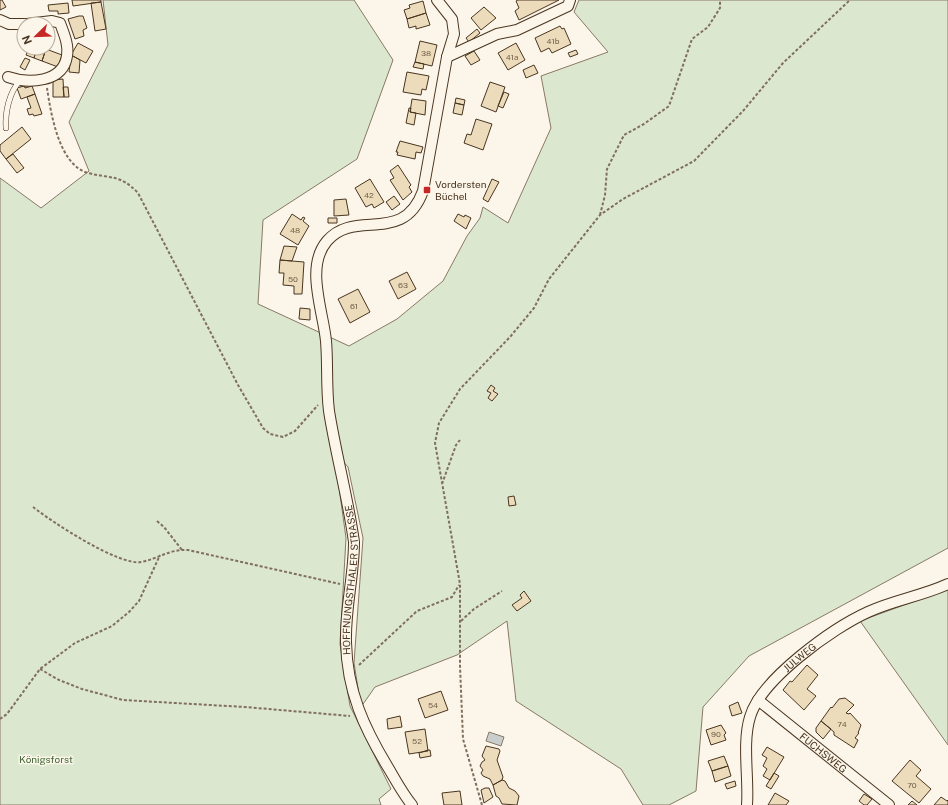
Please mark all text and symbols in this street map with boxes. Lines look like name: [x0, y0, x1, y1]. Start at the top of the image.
north arrow: [16, 16, 56, 56]
text: N: [20, 34, 34, 46]
house number: 41b: [546, 36, 560, 46]
house number: 38: [421, 48, 431, 58]
house number: 41a: [506, 52, 518, 62]
place label: Vordersten Büchel: [435, 178, 487, 202]
marker: Vordersten Büchel: [422, 185, 432, 195]
house number: 42: [364, 190, 374, 200]
house number: 48: [290, 225, 300, 235]
house number: 50: [288, 274, 298, 284]
house number: 63: [398, 280, 408, 290]
house number: 61: [350, 301, 358, 311]
street label: HOFFNUNGSTHALER STRASSE: [340, 504, 360, 655]
street label: JULWEG: [780, 640, 818, 674]
house number: 54: [428, 700, 438, 710]
house number: 74: [837, 719, 847, 729]
house number: 90: [711, 729, 721, 739]
street label: FUCHSWEG: [797, 730, 850, 775]
house number: 52: [412, 736, 422, 746]
park label: Königsforst: [19, 753, 73, 765]
house number: 70: [907, 780, 917, 790]

